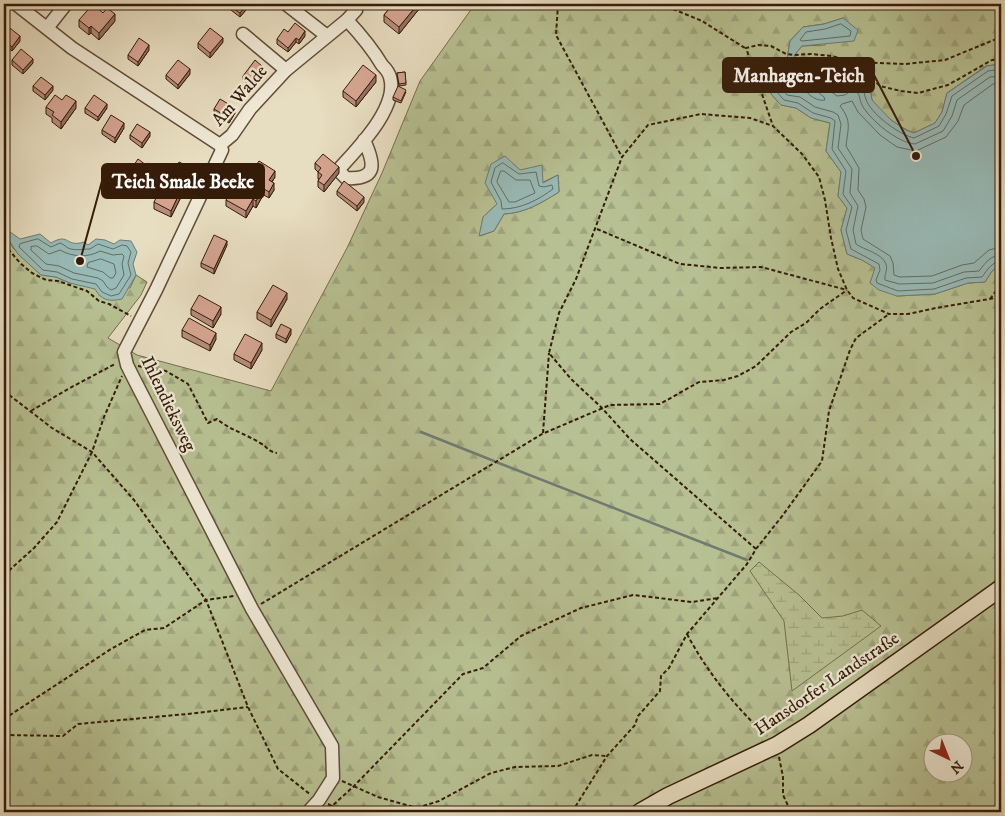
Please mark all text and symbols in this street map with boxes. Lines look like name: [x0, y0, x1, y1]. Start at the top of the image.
callout: Manhagen-Teich: [723, 58, 874, 92]
street label: Am Walde: [208, 61, 272, 131]
text: Manhagen-Teich: [733, 65, 866, 88]
callout: Teich Smale Beeke: [102, 164, 264, 198]
text: Teich Smale Beeke: [111, 171, 254, 194]
street label: Ihlendieksweg: [136, 353, 201, 455]
street label: Hansdorfer Landstraße: [751, 627, 903, 741]
north arrow: [922, 734, 972, 784]
text: N: [945, 756, 967, 778]

